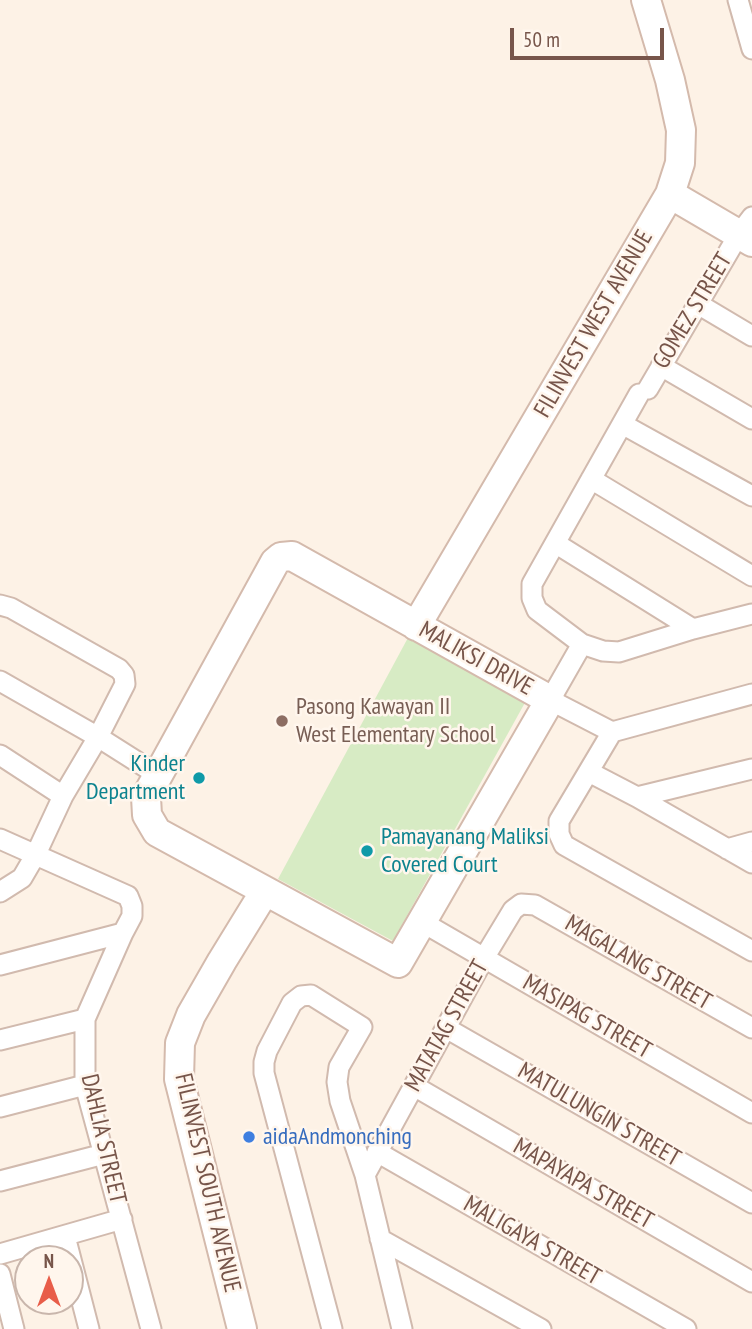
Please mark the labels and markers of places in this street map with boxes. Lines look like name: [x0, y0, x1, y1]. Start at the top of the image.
place label: Pasong Kawayan II West Elementary School: [296, 693, 495, 749]
marker: Pasong Kawayan II West Elementary School: [274, 713, 290, 729]
place label: Kinder Department: [86, 750, 185, 806]
marker: Kinder Department: [191, 770, 207, 786]
place label: Pamayanang Maliksi Covered Court: [381, 823, 549, 879]
marker: Pamayanang Maliksi Covered Court: [359, 843, 375, 859]
place label: aidaAndmonching: [263, 1123, 412, 1151]
marker: aidaAndmonching: [241, 1129, 257, 1145]

